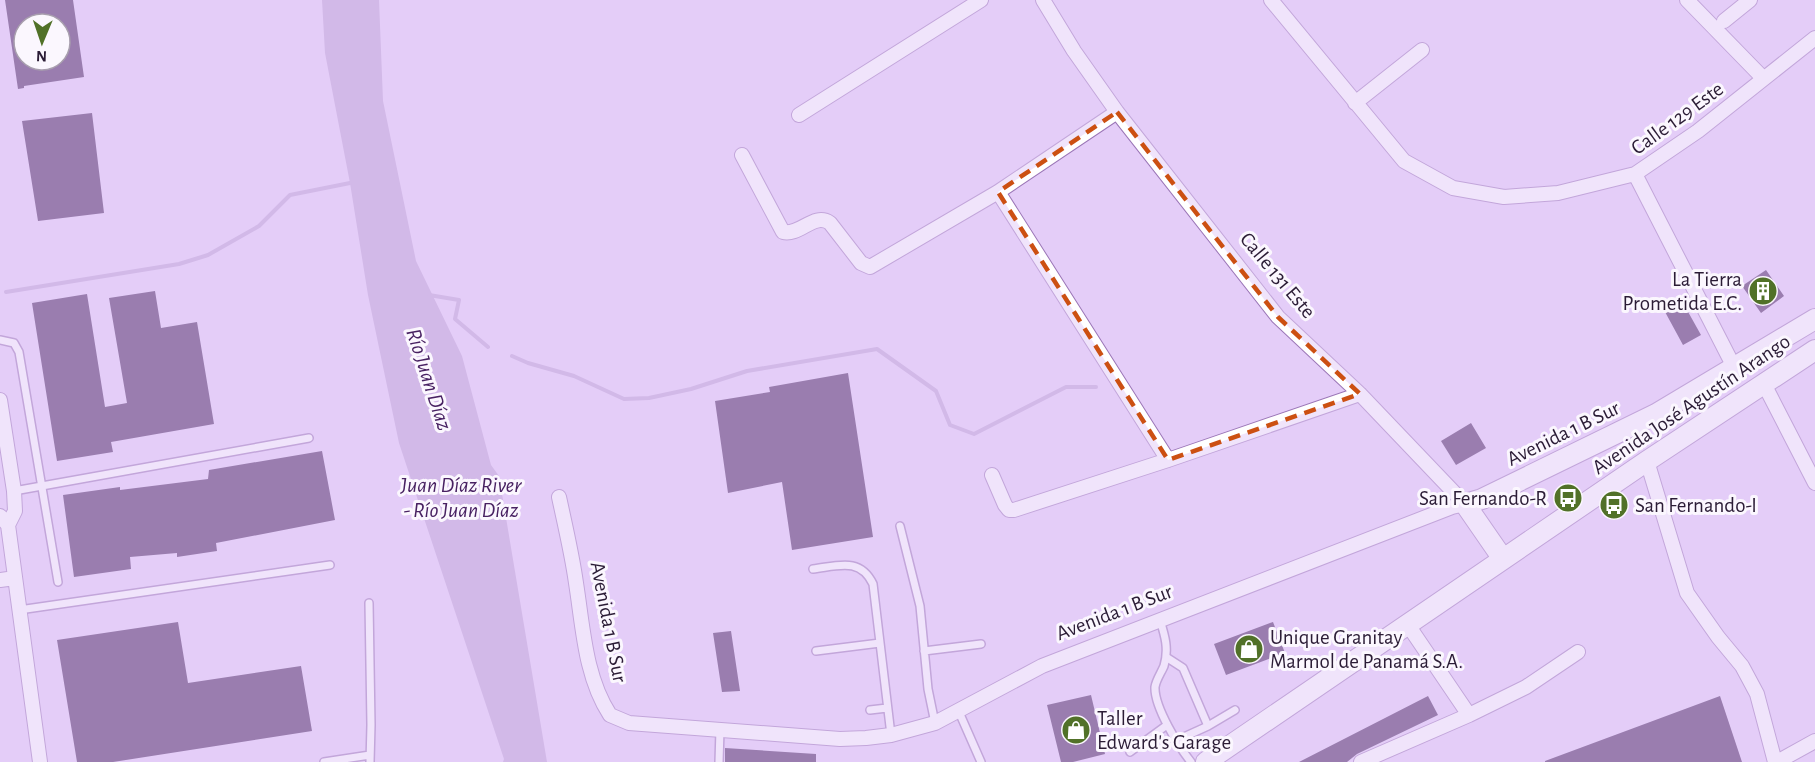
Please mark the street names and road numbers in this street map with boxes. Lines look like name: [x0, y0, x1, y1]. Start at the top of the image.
street label: Calle 129 Este: [1627, 78, 1727, 159]
street label: Calle 131 Este: [1236, 228, 1319, 322]
street label: Avenida José Agustín Arango: [1589, 330, 1794, 478]
street label: Avenida 1 B Sur: [1504, 397, 1623, 470]
street label: Avenida 1 B Sur: [587, 560, 631, 684]
street label: Avenida 1 B Sur: [1053, 581, 1175, 644]

